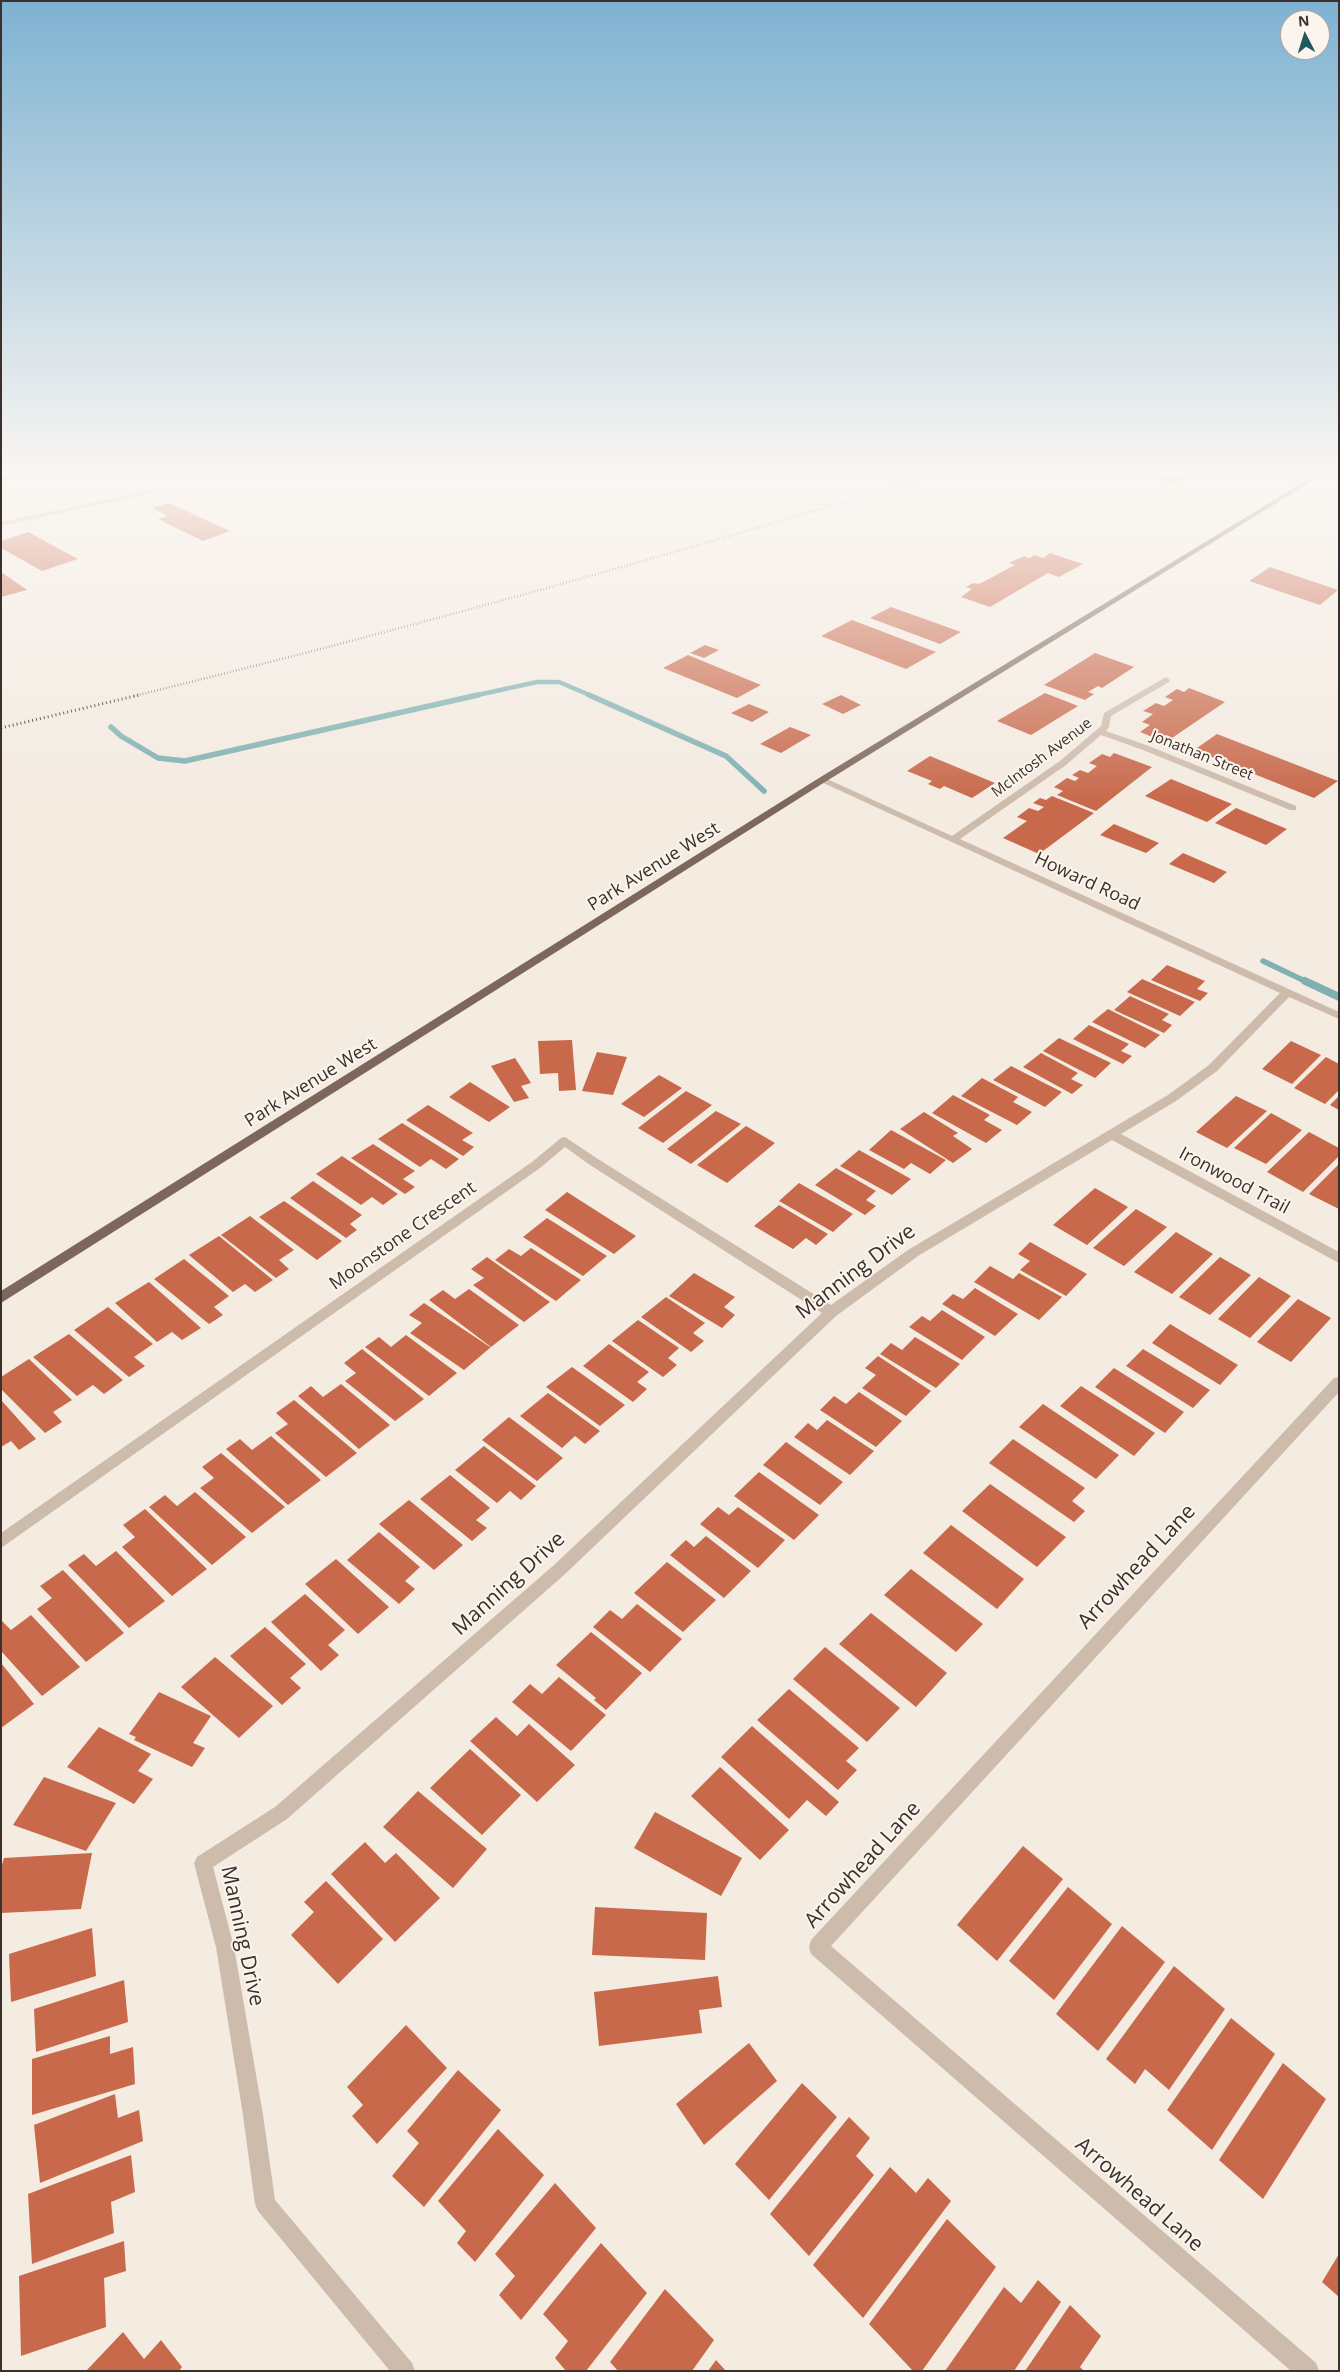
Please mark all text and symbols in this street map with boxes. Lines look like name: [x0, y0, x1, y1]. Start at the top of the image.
north arrow: [1280, 10, 1330, 60]
text: N: [1297, 11, 1310, 31]
street label: McIntosh Avenue: [988, 714, 1096, 802]
street label: Jonathan Street: [1148, 727, 1256, 785]
street label: Park Avenue West: [584, 818, 724, 916]
street label: Howard Road: [1031, 848, 1143, 916]
street label: Park Avenue West: [241, 1034, 381, 1132]
street label: Ironwood Trail: [1175, 1143, 1293, 1219]
street label: Moonstone Crescent: [326, 1177, 480, 1295]
street label: Manning Drive: [791, 1219, 921, 1325]
street label: Arrowhead Lane: [1073, 1499, 1201, 1635]
street label: Manning Drive: [448, 1527, 570, 1641]
street label: Arrowhead Lane: [800, 1797, 926, 1933]
street label: Manning Drive: [215, 1864, 269, 2008]
street label: Arrowhead Lane: [1070, 2133, 1208, 2257]

